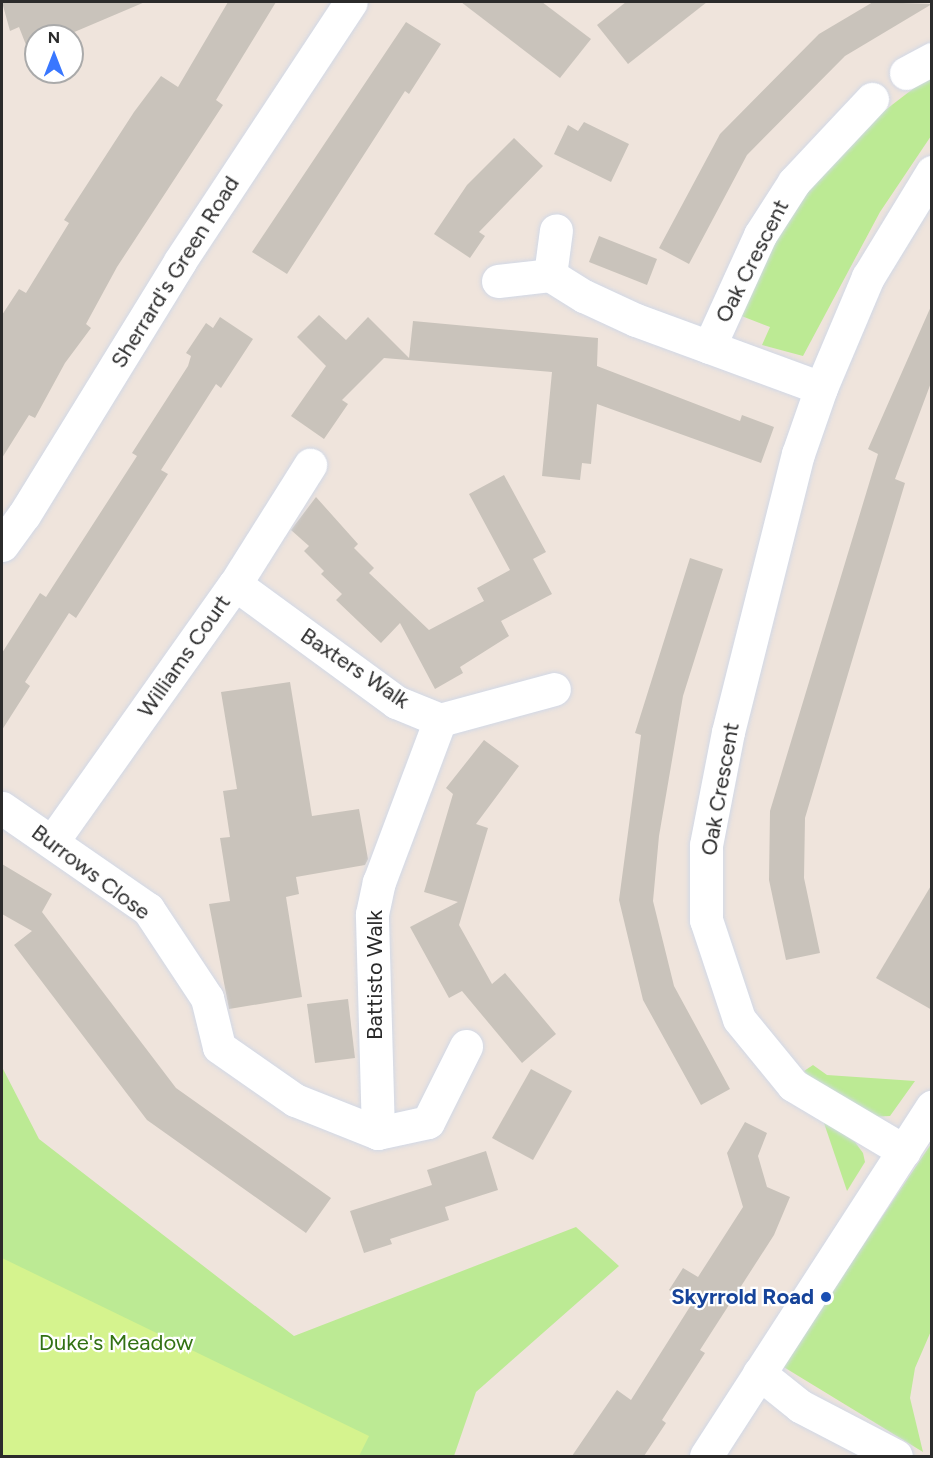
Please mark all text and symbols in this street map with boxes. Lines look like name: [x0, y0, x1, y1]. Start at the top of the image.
north arrow: [24, 24, 84, 84]
text: N: [48, 28, 60, 47]
street label: Sherrard's Green Road: [105, 171, 245, 373]
street label: Oak Crescent: [710, 195, 794, 327]
street label: Williams Court: [132, 590, 236, 722]
street label: Baxters Walk: [296, 622, 414, 714]
street label: Oak Crescent: [695, 720, 745, 858]
street label: Burrows Close: [26, 819, 156, 925]
street label: Battisto Walk: [362, 910, 388, 1040]
place label: Skyrrold Road: [671, 1284, 814, 1310]
marker: Skyrrold Road: [819, 1290, 833, 1304]
park label: Duke's Meadow: [39, 1330, 193, 1356]

